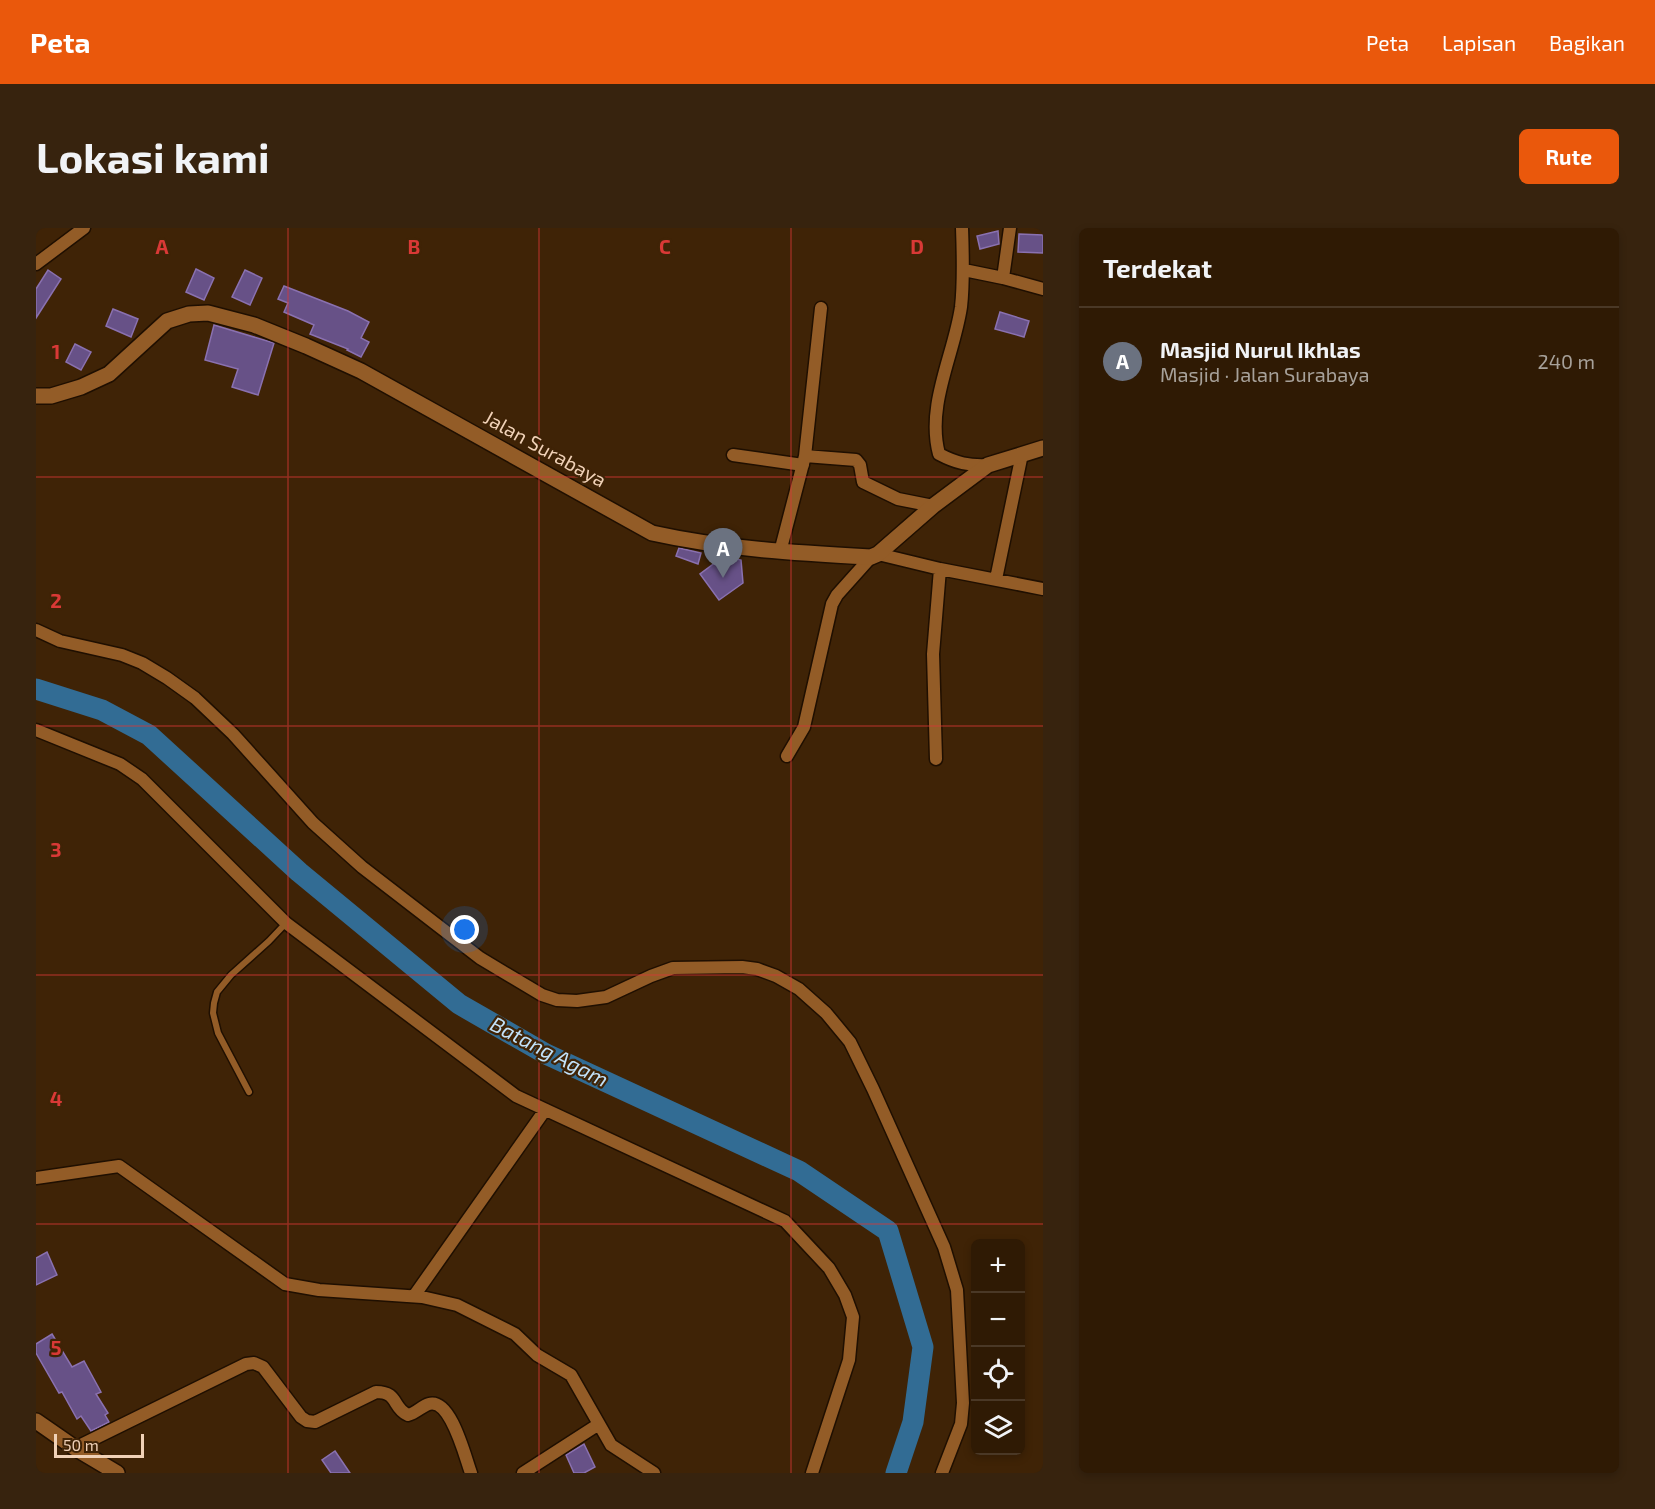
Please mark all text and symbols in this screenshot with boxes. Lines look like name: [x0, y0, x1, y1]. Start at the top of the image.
text: Peta: [30, 25, 90, 59]
text: Peta: [1366, 30, 1409, 55]
text: Lapisan: [1442, 30, 1516, 55]
text: Bagikan: [1549, 30, 1625, 55]
button: Rute: [1519, 129, 1619, 184]
text: Lokasi kami: [36, 131, 270, 181]
text: A: [155, 234, 169, 258]
text: B: [408, 234, 420, 258]
text: C: [659, 234, 671, 258]
text: D: [910, 234, 924, 258]
text: Terdekat: [1103, 252, 1212, 283]
text: Masjid Nurul Ikhlas: [1160, 336, 1361, 362]
text: 1: [52, 339, 60, 363]
text: A: [1116, 349, 1129, 373]
text: 240 m: [1537, 349, 1595, 373]
text: Masjid · Jalan Surabaya: [1160, 362, 1370, 386]
street label: Jalan Surabaya: [480, 405, 611, 492]
pin: A: [704, 528, 742, 578]
text: 2: [50, 588, 62, 612]
text: 3: [50, 837, 62, 861]
your location: [450, 915, 479, 944]
water label: Batang Agam: [487, 1010, 613, 1091]
text: 4: [50, 1086, 63, 1110]
map controls: [971, 1239, 1025, 1455]
button: +: [971, 1239, 1025, 1293]
button: −: [971, 1293, 1025, 1347]
text: 5: [50, 1335, 62, 1359]
button: locate: [971, 1347, 1025, 1401]
button: layers: [971, 1401, 1025, 1455]
scale bar: [54, 1431, 144, 1458]
text: 50 m: [63, 1435, 99, 1454]

